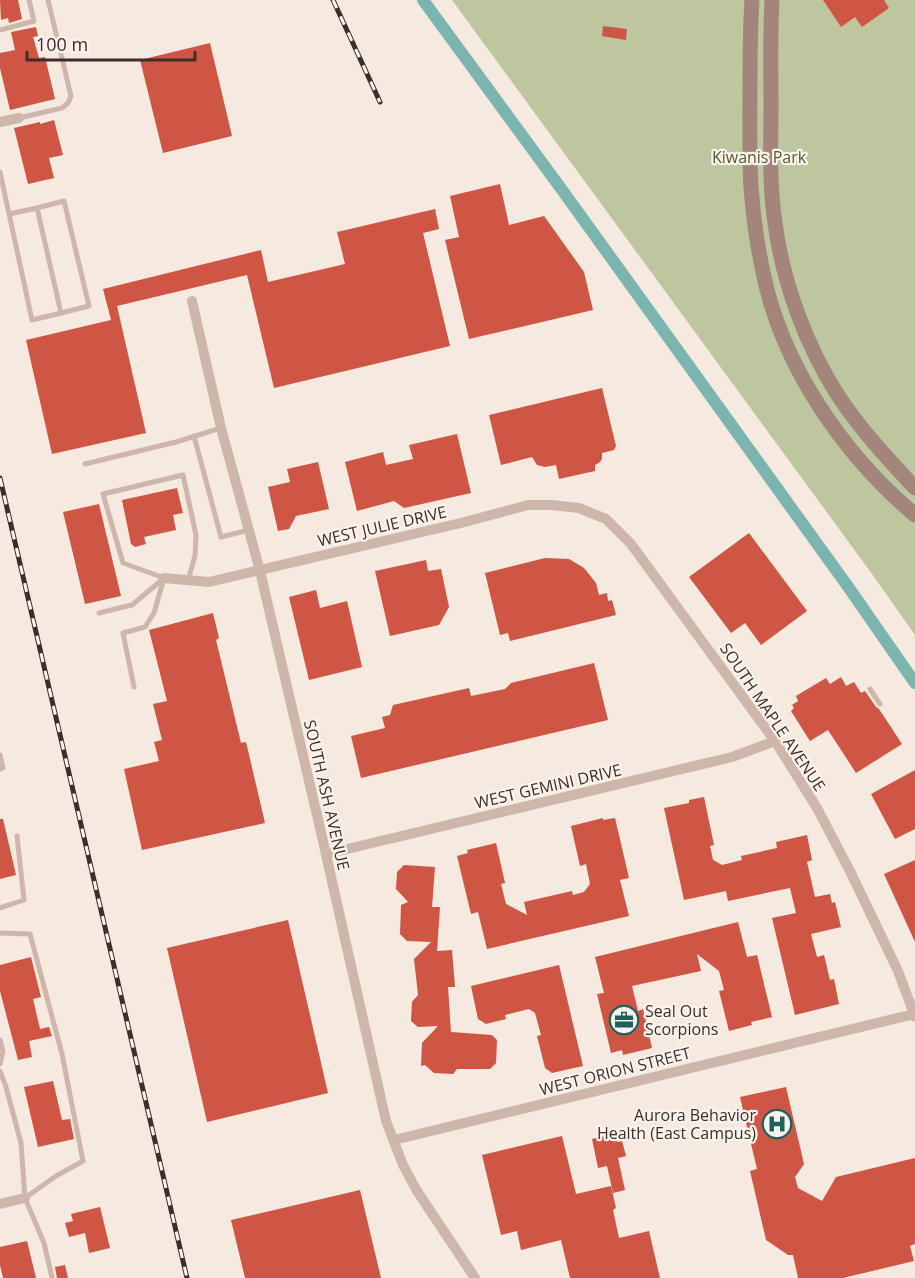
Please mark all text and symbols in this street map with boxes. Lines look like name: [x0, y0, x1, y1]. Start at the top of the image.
scale bar: [27, 24, 195, 62]
text: 100 m: [36, 32, 88, 56]
park label: Kiwanis Park: [712, 146, 807, 168]
street label: WEST JULIE DRIVE: [315, 500, 449, 552]
street label: SOUTH MAPLE AVENUE: [715, 639, 831, 795]
street label: SOUTH ASH AVENUE: [299, 718, 355, 872]
street label: WEST GEMINI DRIVE: [473, 758, 623, 814]
place label: Seal Out Scorpions: [645, 1000, 719, 1040]
office icon: Seal Out Scorpions: [608, 1004, 640, 1036]
street label: WEST ORION STREET: [537, 1042, 693, 1100]
place label: Aurora Behavior Health (East Campus): [597, 1104, 756, 1144]
hospital icon: Aurora Behavior Health (East Campus): [761, 1108, 793, 1140]

